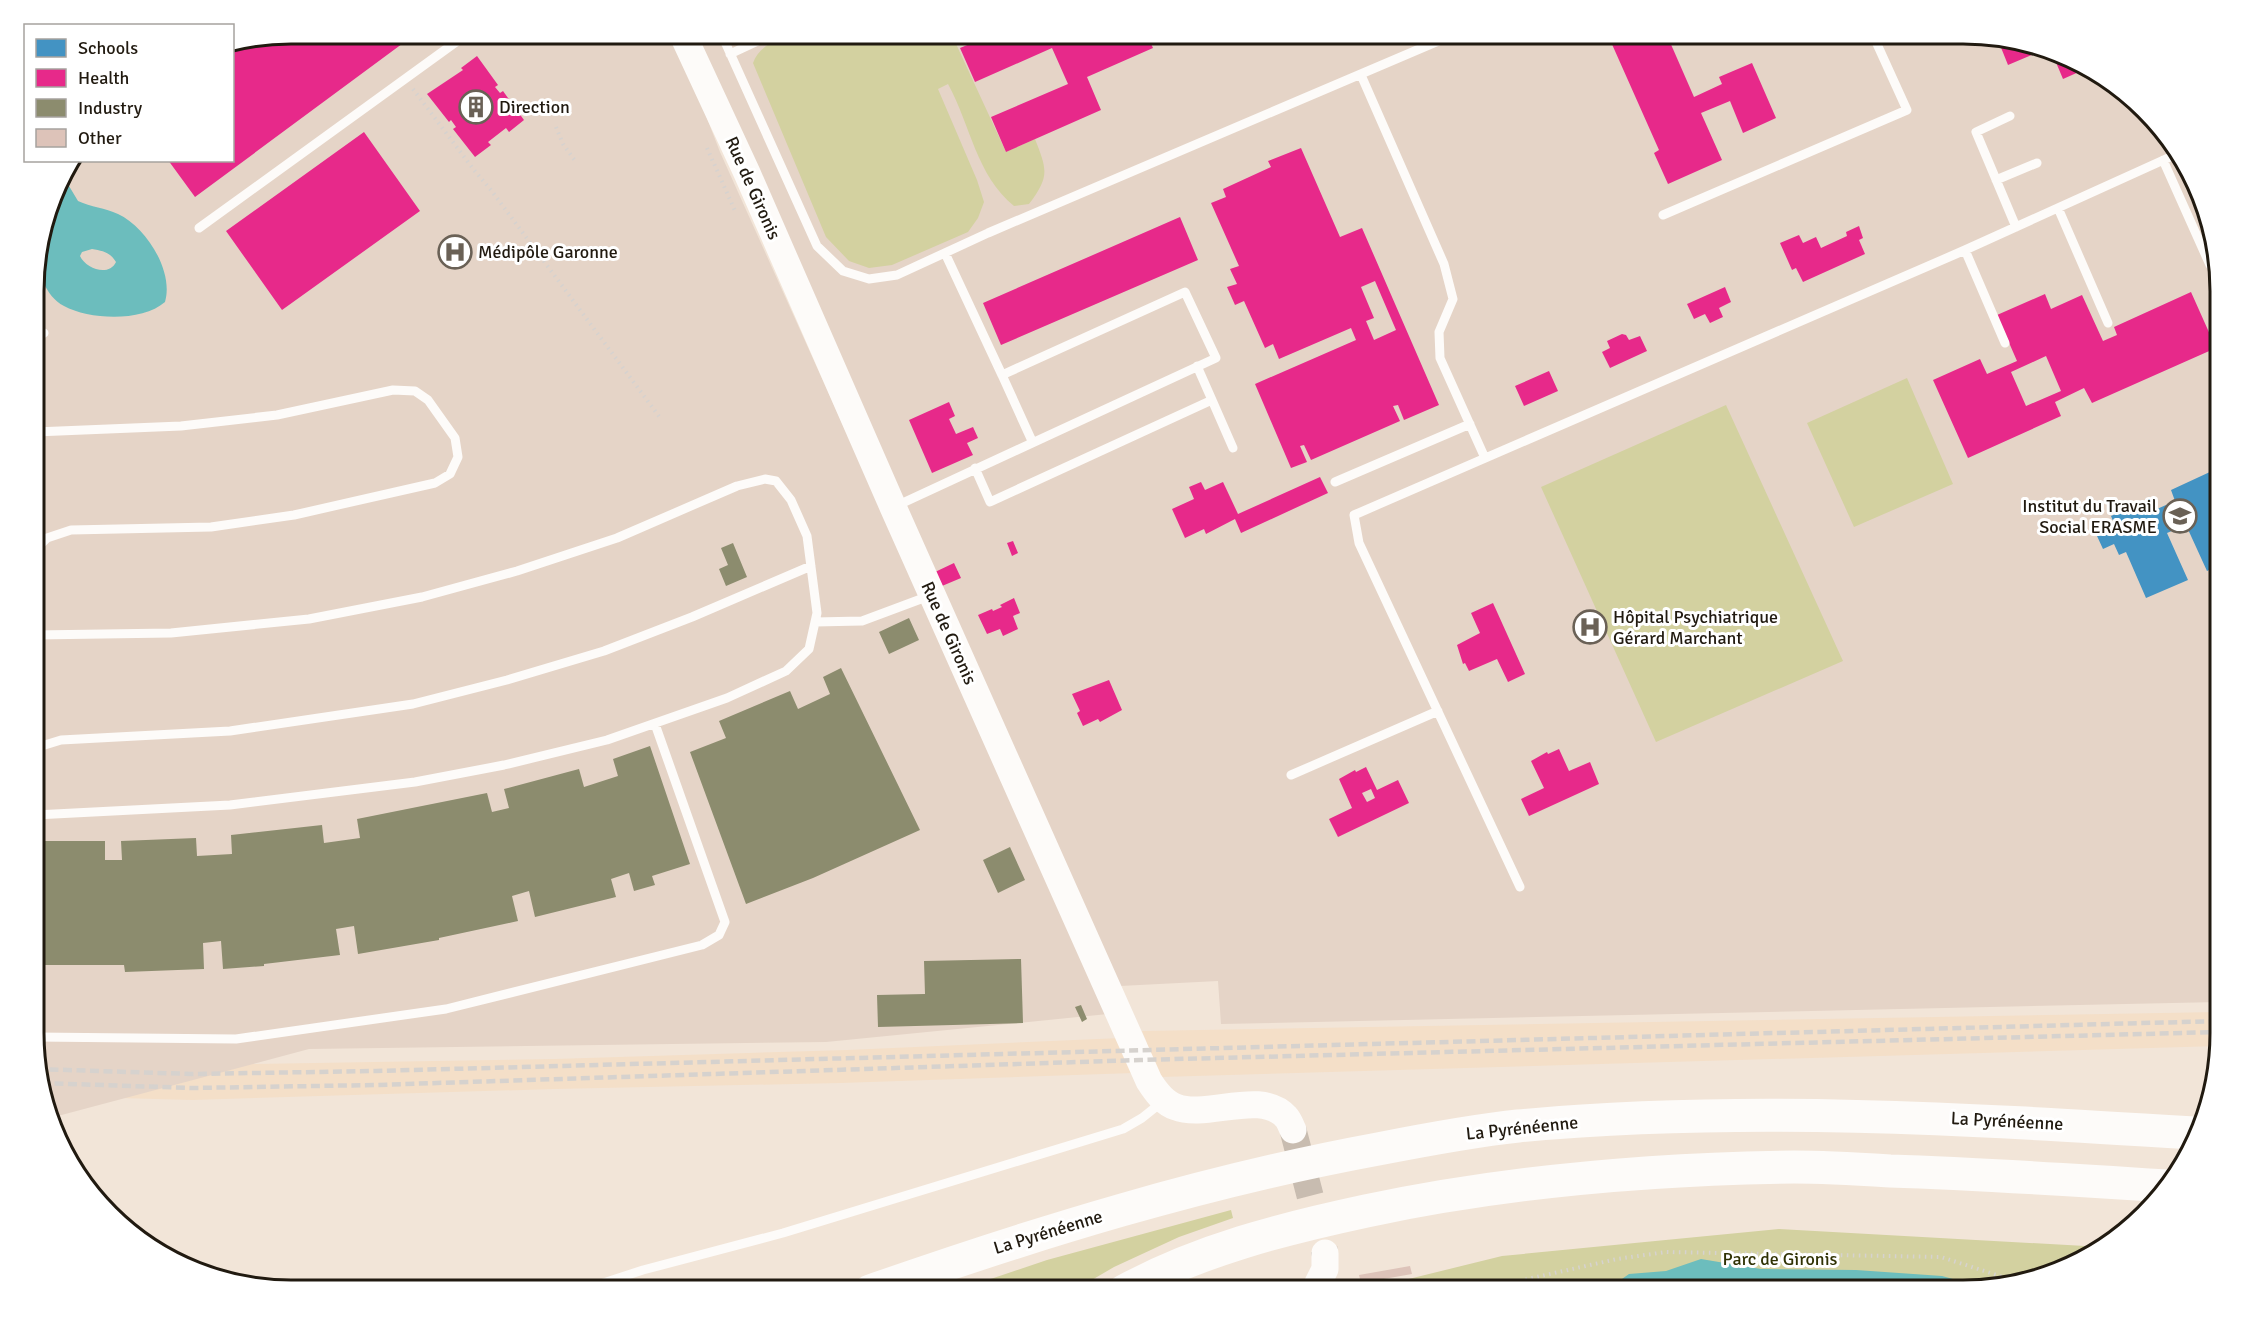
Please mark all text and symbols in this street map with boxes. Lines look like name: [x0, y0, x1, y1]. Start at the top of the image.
legend: [24, 24, 234, 162]
text: Schools: [78, 37, 138, 59]
text: Health: [78, 67, 129, 89]
building icon: Direction: [458, 89, 494, 125]
place label: Direction: [499, 96, 570, 118]
text: Industry: [78, 97, 143, 119]
text: Other: [78, 127, 122, 149]
street label: Rue de Gironis: [721, 133, 786, 243]
hospital icon: Médipôle Garonne: [437, 234, 473, 270]
place label: Médipôle Garonne: [478, 241, 618, 263]
place label: Institut du Travail Social ERASME: [2022, 495, 2157, 538]
school or university icon: Institut du Travail Social ERASME: [2162, 498, 2198, 534]
street label: Rue de Gironis: [917, 578, 982, 688]
place label: Hôpital Psychiatrique Gérard Marchant: [1613, 606, 1778, 649]
hospital icon: Hôpital Psychiatrique Gérard Marchant: [1572, 609, 1608, 645]
street label: La Pyrénéenne: [1950, 1107, 2064, 1135]
street label: La Pyrénéenne: [1465, 1111, 1579, 1145]
street label: La Pyrénéenne: [991, 1205, 1105, 1259]
park label: Parc de Gironis: [1723, 1248, 1838, 1270]

